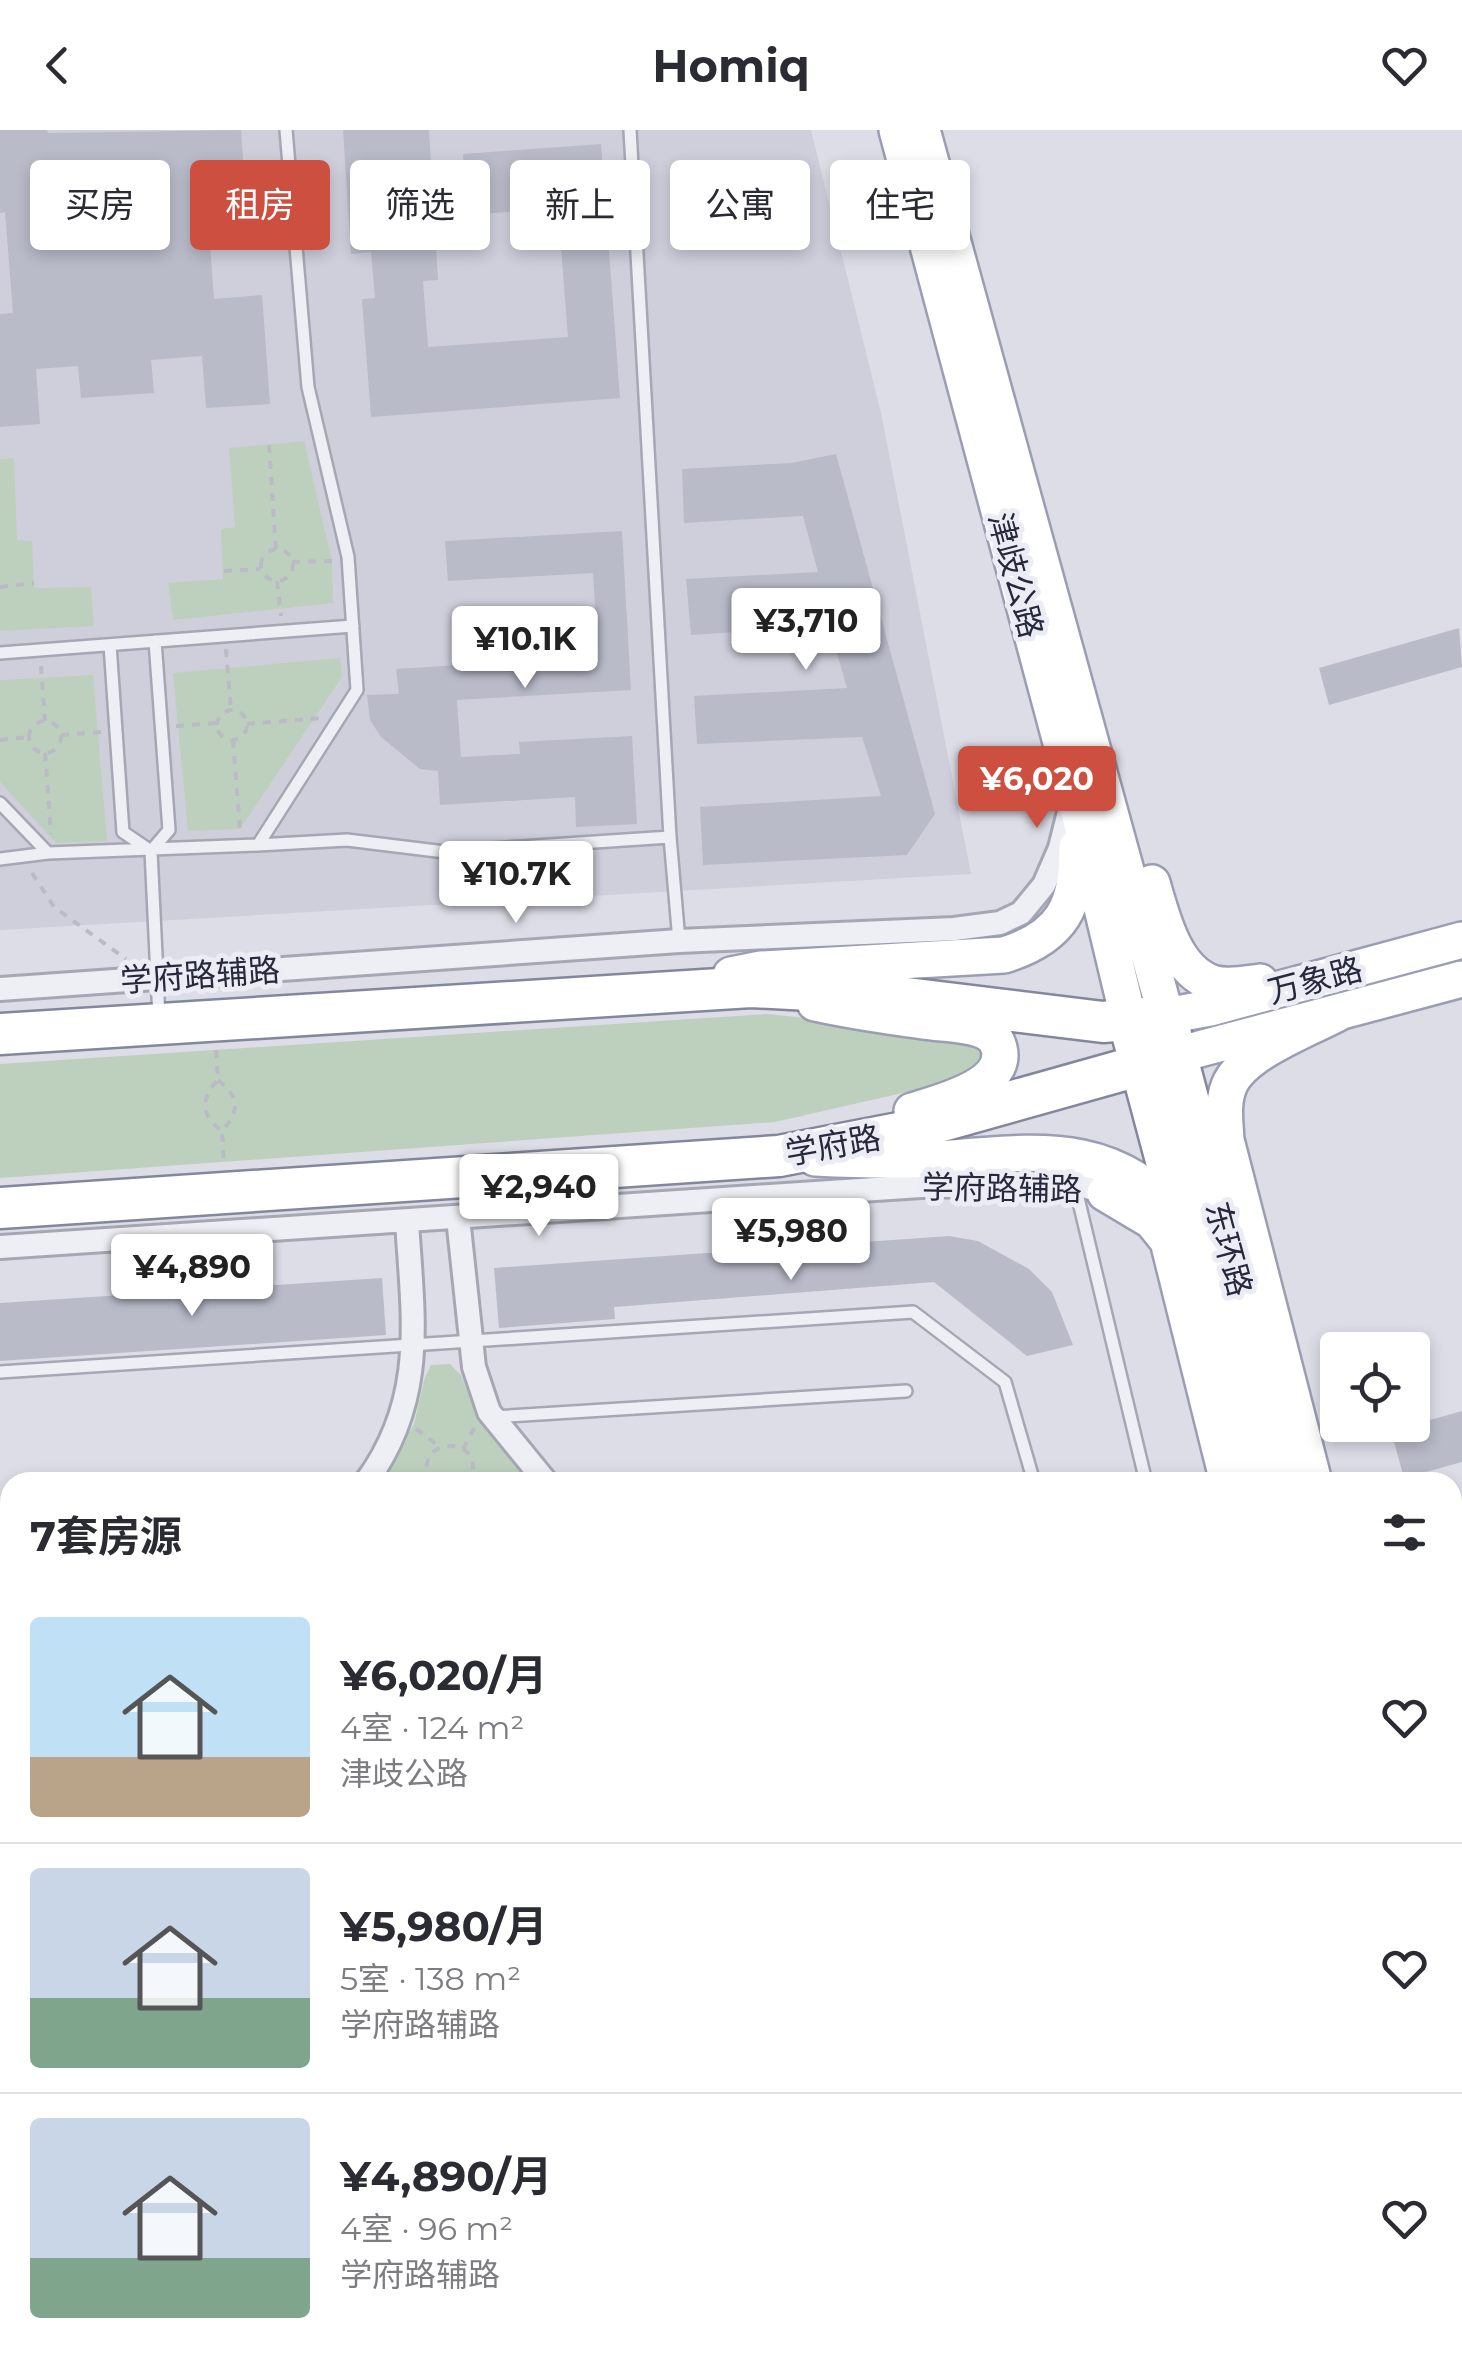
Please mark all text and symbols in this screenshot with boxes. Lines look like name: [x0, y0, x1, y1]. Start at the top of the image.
icon: back: [30, 38, 85, 93]
text: Homiq: [652, 38, 810, 93]
icon: heart: [1377, 38, 1432, 93]
chip: 买房: [30, 160, 170, 250]
chip: 租房: [190, 160, 330, 250]
chip: 筛选: [350, 160, 490, 250]
chip: 新上: [510, 160, 650, 250]
chip: 公寓: [670, 160, 810, 250]
chip: 住宅: [830, 160, 970, 250]
street label: 津歧公路: [981, 508, 1051, 642]
pin: ¥3,710: [725, 588, 887, 673]
text: ¥3,710: [753, 601, 859, 640]
pin: ¥10.1K: [444, 606, 606, 691]
text: ¥10.1K: [474, 619, 576, 658]
pin: ¥6,020: [956, 746, 1118, 831]
text: ¥6,020: [980, 759, 1094, 798]
pin: ¥10.7K: [435, 841, 597, 926]
text: ¥10.7K: [461, 854, 571, 893]
street label: 万象路: [1264, 949, 1366, 1011]
street label: 学府路辅路: [119, 950, 281, 1000]
street label: 学府路: [782, 1117, 884, 1173]
pin: ¥2,940: [458, 1154, 620, 1239]
text: ¥2,940: [481, 1167, 597, 1206]
street label: 学府路辅路: [922, 1167, 1082, 1209]
pin: ¥5,980: [710, 1198, 872, 1283]
street label: 东环路: [1198, 1198, 1260, 1300]
text: ¥5,980: [734, 1211, 848, 1250]
pin: ¥4,890: [111, 1234, 273, 1319]
text: ¥4,890: [133, 1247, 251, 1286]
map controls: [1320, 1332, 1430, 1442]
button: locate: [1320, 1332, 1430, 1442]
icon: filters: [1377, 1505, 1432, 1560]
text: 7套房源: [30, 1510, 182, 1562]
text: ¥6,020/月: [340, 1649, 547, 1701]
icon: home: [110, 1657, 230, 1777]
icon: heart: [1377, 1690, 1432, 1745]
text: 4室 · 124 m²: [340, 1708, 524, 1747]
text: 津歧公路: [340, 1754, 468, 1793]
text: ¥5,980/月: [340, 1900, 548, 1952]
icon: home: [110, 1908, 230, 2028]
icon: heart: [1377, 1941, 1432, 1996]
text: 5室 · 138 m²: [340, 1959, 521, 1998]
text: 学府路辅路: [340, 2005, 500, 2044]
text: ¥4,890/月: [340, 2150, 552, 2202]
icon: home: [110, 2158, 230, 2278]
icon: heart: [1377, 2191, 1432, 2246]
text: 4室 · 96 m²: [340, 2209, 513, 2248]
text: 学府路辅路: [340, 2255, 500, 2294]

